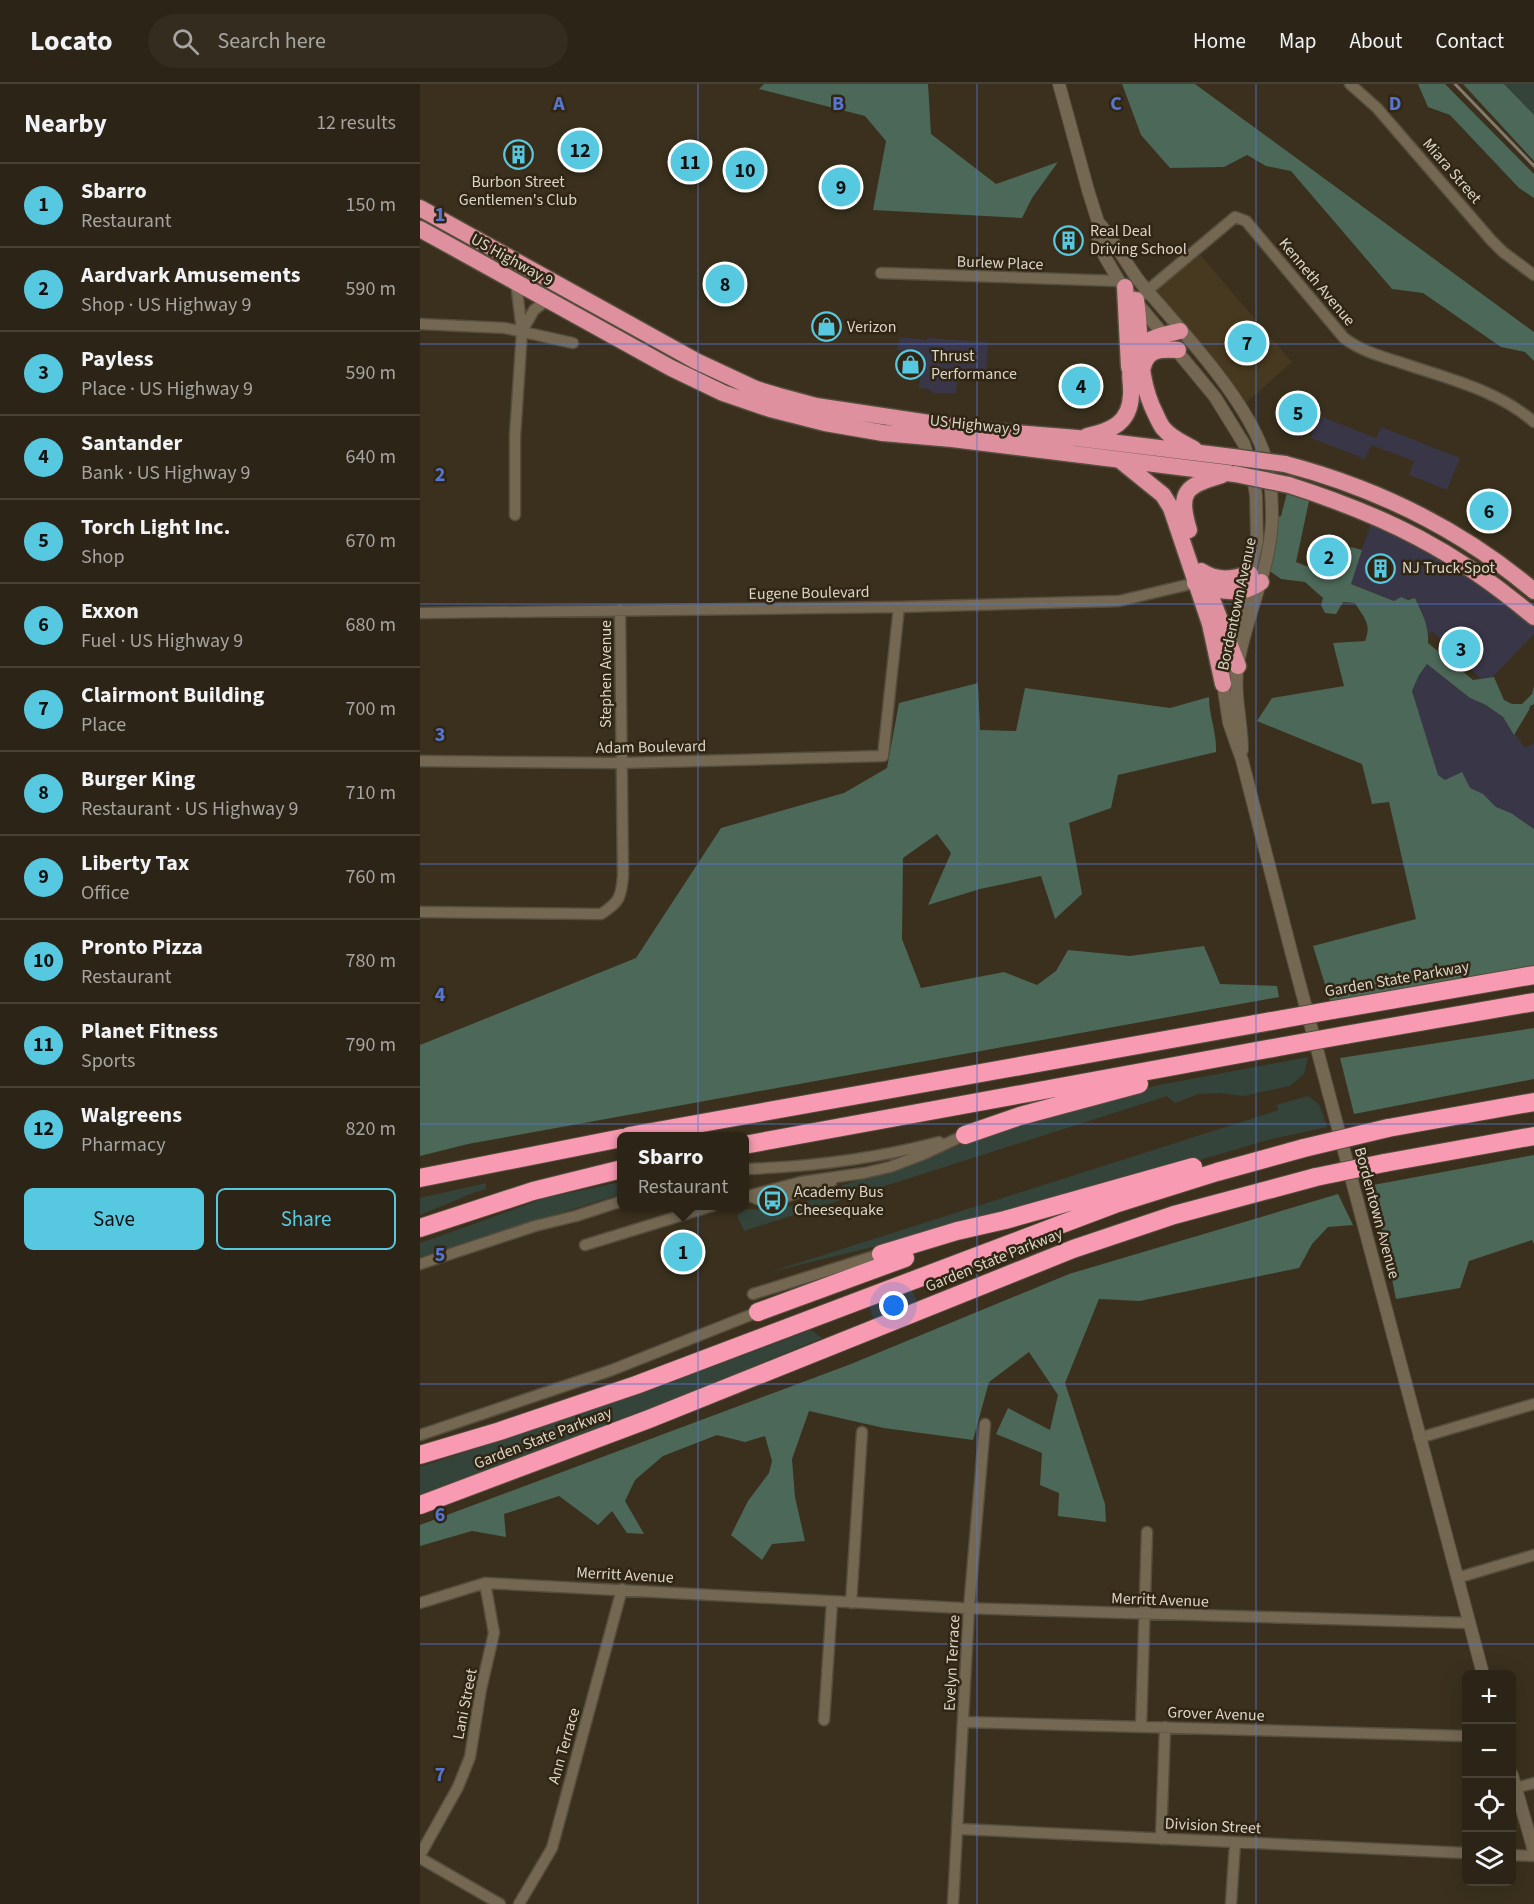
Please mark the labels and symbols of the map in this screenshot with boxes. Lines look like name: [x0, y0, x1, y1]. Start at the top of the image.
text: A: [552, 90, 565, 118]
text: B: [832, 90, 844, 118]
text: C: [1110, 90, 1122, 118]
text: D: [1389, 90, 1401, 118]
pin: 12: [560, 128, 600, 172]
street label: Miara Street: [1417, 134, 1487, 209]
building icon: Burbon Street Gentlemen's Club: [502, 138, 534, 170]
pin: 11: [670, 140, 710, 184]
pin: 10: [726, 148, 764, 193]
pin: 9: [822, 164, 860, 210]
place label: Burbon Street Gentlemen's Club: [459, 171, 577, 211]
text: 1: [435, 201, 445, 229]
place label: Real Deal Driving School: [1090, 220, 1187, 260]
building icon: Real Deal Driving School: [1053, 224, 1085, 256]
street label: US Highway 9: [467, 228, 557, 292]
street label: Kenneth Avenue: [1274, 233, 1360, 331]
street label: Burlew Place: [956, 250, 1044, 276]
pin: 8: [706, 262, 744, 306]
shop icon: Verizon: [810, 311, 842, 343]
place label: Verizon: [847, 316, 897, 338]
pin: 7: [1228, 320, 1266, 366]
place label: Thrust Performance: [931, 345, 1017, 385]
shop icon: Thrust Performance: [894, 349, 926, 381]
pin: 4: [1062, 364, 1100, 408]
pin: 5: [1278, 390, 1318, 436]
street label: US Highway 9: [929, 409, 1021, 441]
text: 2: [435, 461, 445, 489]
pin: 6: [1470, 488, 1508, 534]
pin: 2: [1310, 534, 1348, 580]
street label: Bordentown Avenue: [1212, 535, 1262, 673]
building icon: NJ Truck Spot: [1365, 552, 1397, 584]
place label: NJ Truck Spot: [1402, 557, 1496, 579]
street label: Eugene Boulevard: [748, 581, 870, 605]
street label: Stephen Avenue: [595, 620, 617, 728]
pin: 3: [1442, 626, 1480, 672]
text: 3: [435, 721, 445, 749]
street label: Adam Boulevard: [596, 735, 706, 759]
street label: Garden State Parkway: [1323, 955, 1471, 1003]
text: 4: [435, 981, 446, 1009]
street label: Bordentown Avenue: [1349, 1145, 1405, 1281]
place label: Academy Bus Cheesequake: [794, 1181, 884, 1221]
bus stop icon: Academy Bus Cheesequake: [757, 1185, 789, 1217]
street label: Garden State Parkway: [922, 1222, 1066, 1298]
pin: 1: [664, 1230, 702, 1274]
text: 5: [435, 1241, 445, 1269]
your location: [879, 1291, 908, 1320]
street label: Garden State Parkway: [471, 1401, 616, 1474]
text: 6: [435, 1501, 445, 1529]
street label: Merritt Avenue: [576, 1561, 674, 1589]
street label: Merritt Avenue: [1111, 1587, 1209, 1613]
street label: Evelyn Terrace: [938, 1614, 966, 1712]
street label: Lani Street: [447, 1666, 483, 1741]
street label: Grover Avenue: [1167, 1701, 1265, 1727]
street label: Ann Terrace: [543, 1705, 585, 1787]
text: 7: [435, 1761, 445, 1789]
street label: Division Street: [1164, 1812, 1262, 1840]

